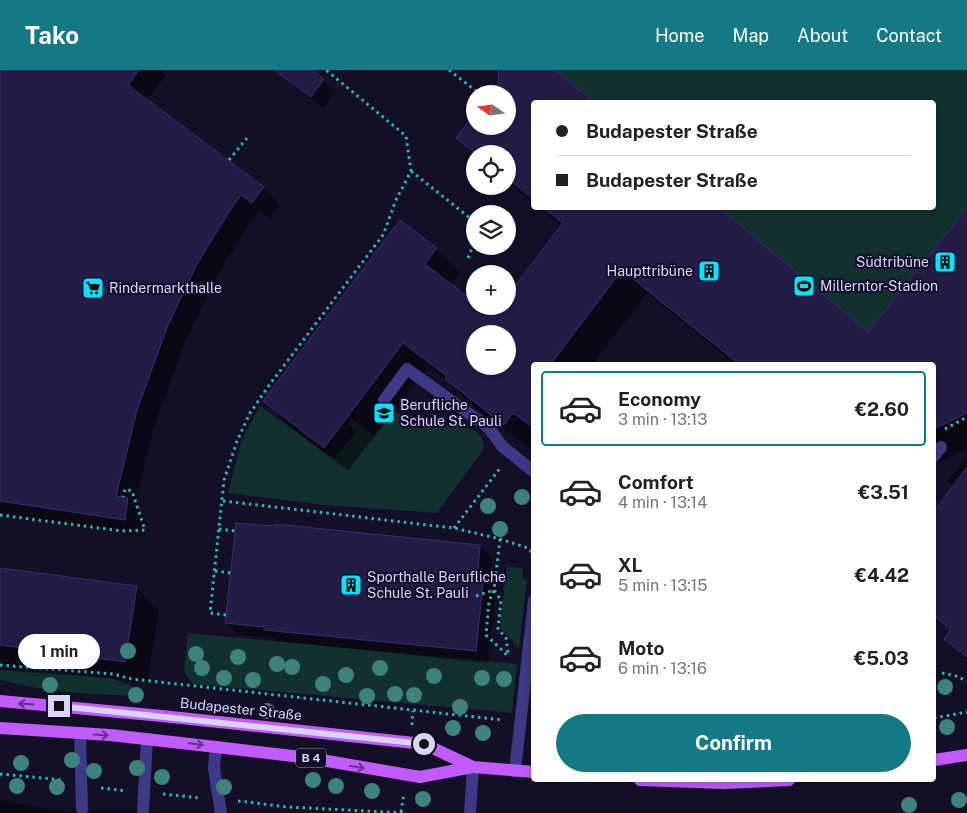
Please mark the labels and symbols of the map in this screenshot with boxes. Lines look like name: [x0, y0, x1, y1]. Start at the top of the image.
north arrow: [466, 85, 516, 135]
building icon: Südtribüne: [933, 250, 957, 274]
place label: Südtribüne: [856, 254, 929, 270]
building icon: Haupttribüne: [697, 259, 721, 283]
place label: Haupttribüne: [607, 263, 693, 279]
sports icon: Millerntor-Stadion: [792, 274, 816, 298]
supermarket icon: Rindermarkthalle: [81, 276, 105, 300]
place label: Millerntor-Stadion: [820, 278, 938, 294]
place label: Rindermarkthalle: [109, 280, 222, 296]
place label: Berufliche Schule St. Pauli: [400, 397, 502, 429]
school or university icon: Berufliche Schule St. Pauli: [372, 401, 396, 425]
place label: Sporthalle Berufliche Schule St. Pauli: [367, 569, 506, 601]
building icon: Sporthalle Berufliche Schule St. Pauli: [339, 573, 363, 597]
callout: 1 min: [18, 634, 100, 668]
route end: [48, 695, 70, 717]
street label: Budapester Straße: [179, 695, 303, 723]
one-way arrow: [19, 699, 35, 708]
one-way arrow: [93, 730, 109, 739]
route start: [413, 733, 435, 755]
one-way arrow: [188, 739, 204, 749]
road number: B 4: [296, 748, 326, 768]
one-way arrow: [348, 762, 364, 772]

